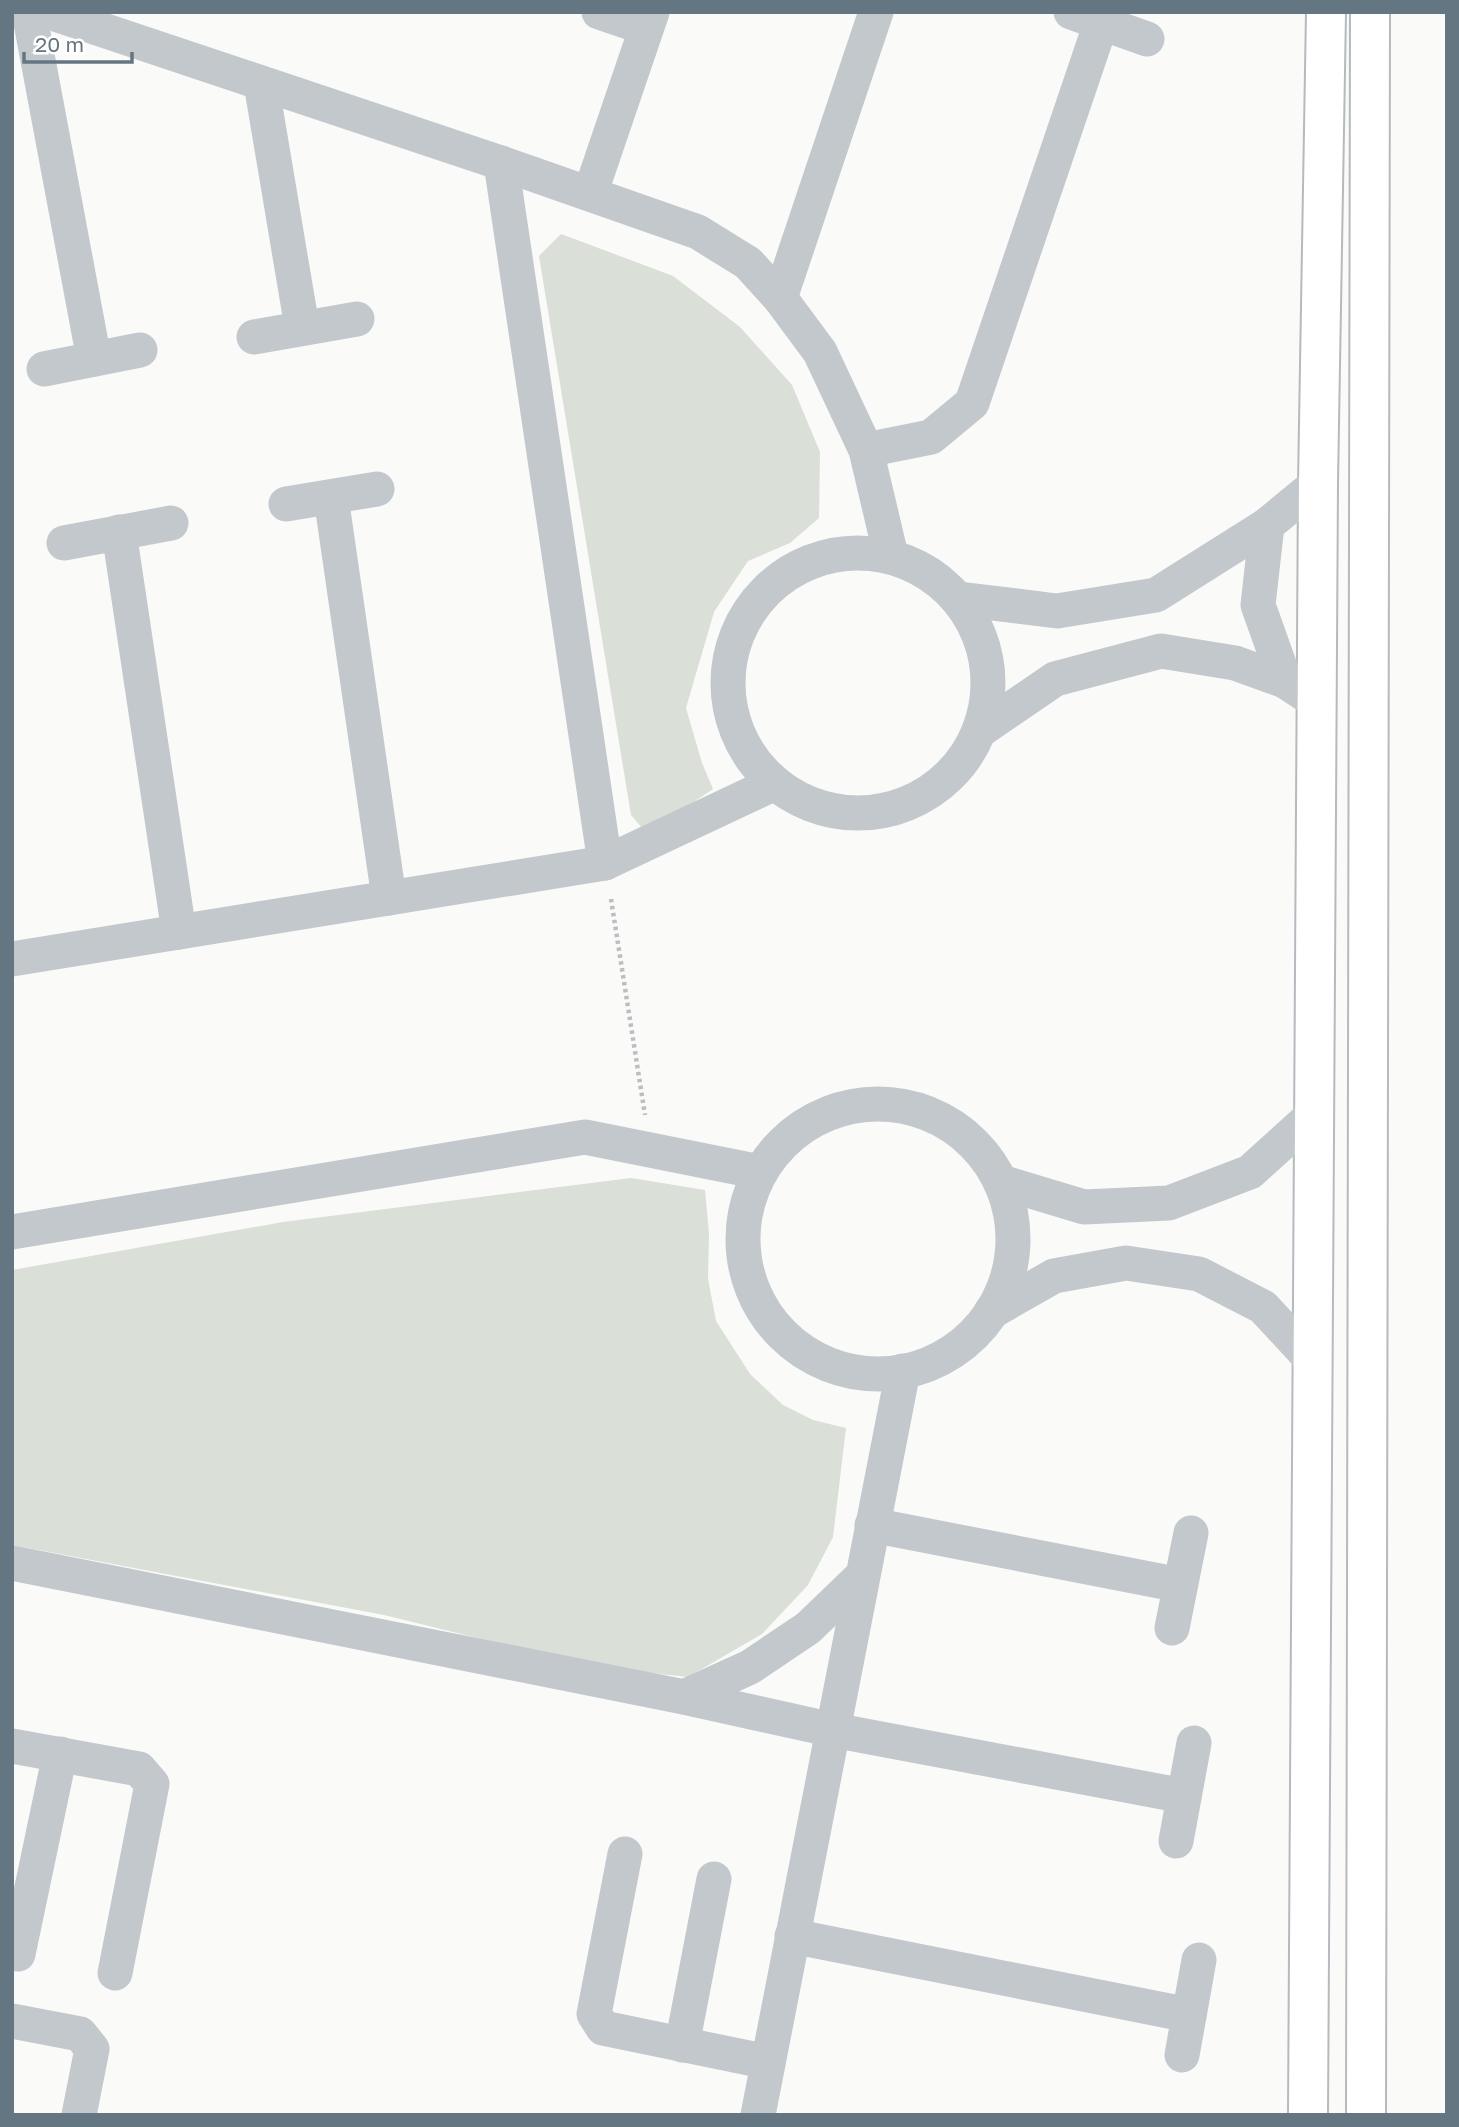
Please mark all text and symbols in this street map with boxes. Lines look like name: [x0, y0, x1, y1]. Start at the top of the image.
scale bar: [24, 21, 133, 65]
text: 20 m: [35, 31, 84, 57]

